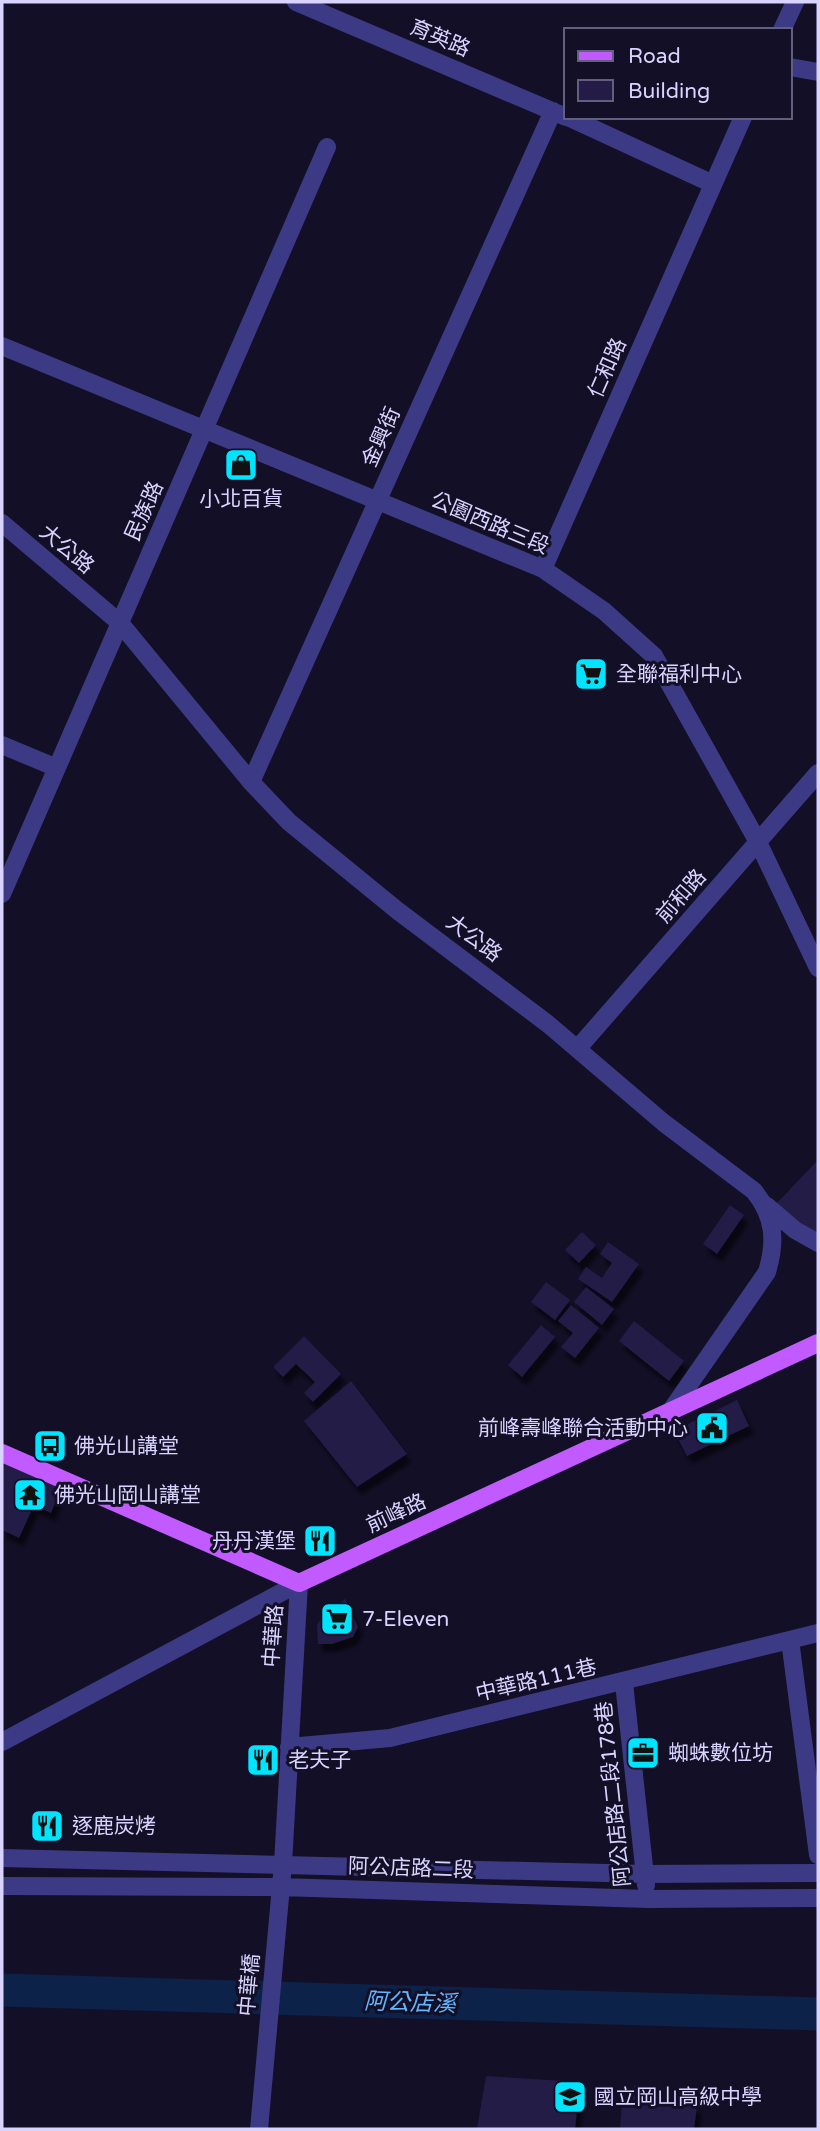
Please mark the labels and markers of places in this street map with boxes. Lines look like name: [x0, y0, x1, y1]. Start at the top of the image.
shop icon: 小北百貨: [222, 446, 260, 484]
place label: 小北百貨: [199, 487, 283, 512]
supermarket icon: 全聯福利中心: [572, 655, 610, 693]
place label: 全聯福利中心: [616, 662, 742, 687]
public building icon: 前峰壽峰聯合活動中心: [693, 1409, 731, 1447]
place label: 前峰壽峰聯合活動中心: [478, 1416, 688, 1441]
bus stop icon: 佛光山講堂: [31, 1427, 69, 1465]
place label: 佛光山講堂: [74, 1434, 179, 1459]
temple icon: 佛光山岡山講堂: [11, 1476, 49, 1514]
place label: 佛光山岡山講堂: [54, 1483, 201, 1508]
restaurant icon: 丹丹漢堡: [301, 1522, 339, 1560]
place label: 丹丹漢堡: [212, 1529, 296, 1554]
supermarket icon: 7-Eleven: [318, 1600, 356, 1638]
place label: 7-Eleven: [362, 1607, 449, 1632]
office icon: 蜘蛛數位坊: [624, 1734, 662, 1772]
restaurant icon: 老夫子: [244, 1741, 282, 1779]
place label: 蜘蛛數位坊: [668, 1741, 773, 1766]
place label: 老夫子: [288, 1748, 351, 1773]
restaurant icon: 逐鹿炭烤: [28, 1807, 66, 1845]
place label: 逐鹿炭烤: [72, 1814, 156, 1839]
school or university icon: 國立岡山高級中學: [551, 2078, 589, 2116]
place label: 國立岡山高級中學: [594, 2085, 762, 2110]

